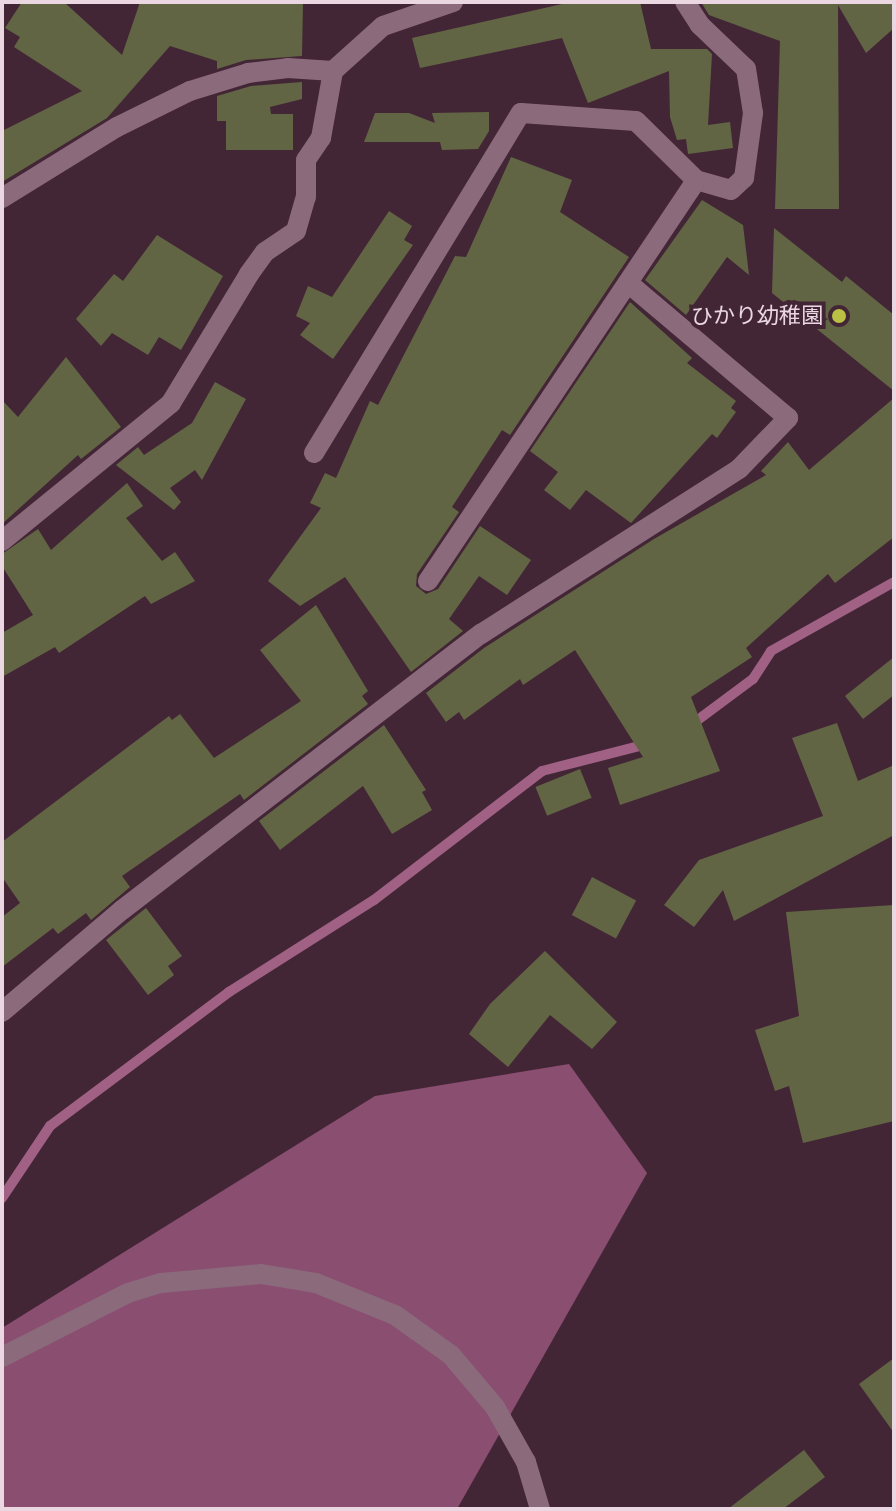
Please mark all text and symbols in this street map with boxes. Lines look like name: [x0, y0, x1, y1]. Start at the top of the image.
place label: ひかり幼稚園: [691, 303, 823, 329]
marker: ひかり幼稚園: [830, 307, 848, 325]

